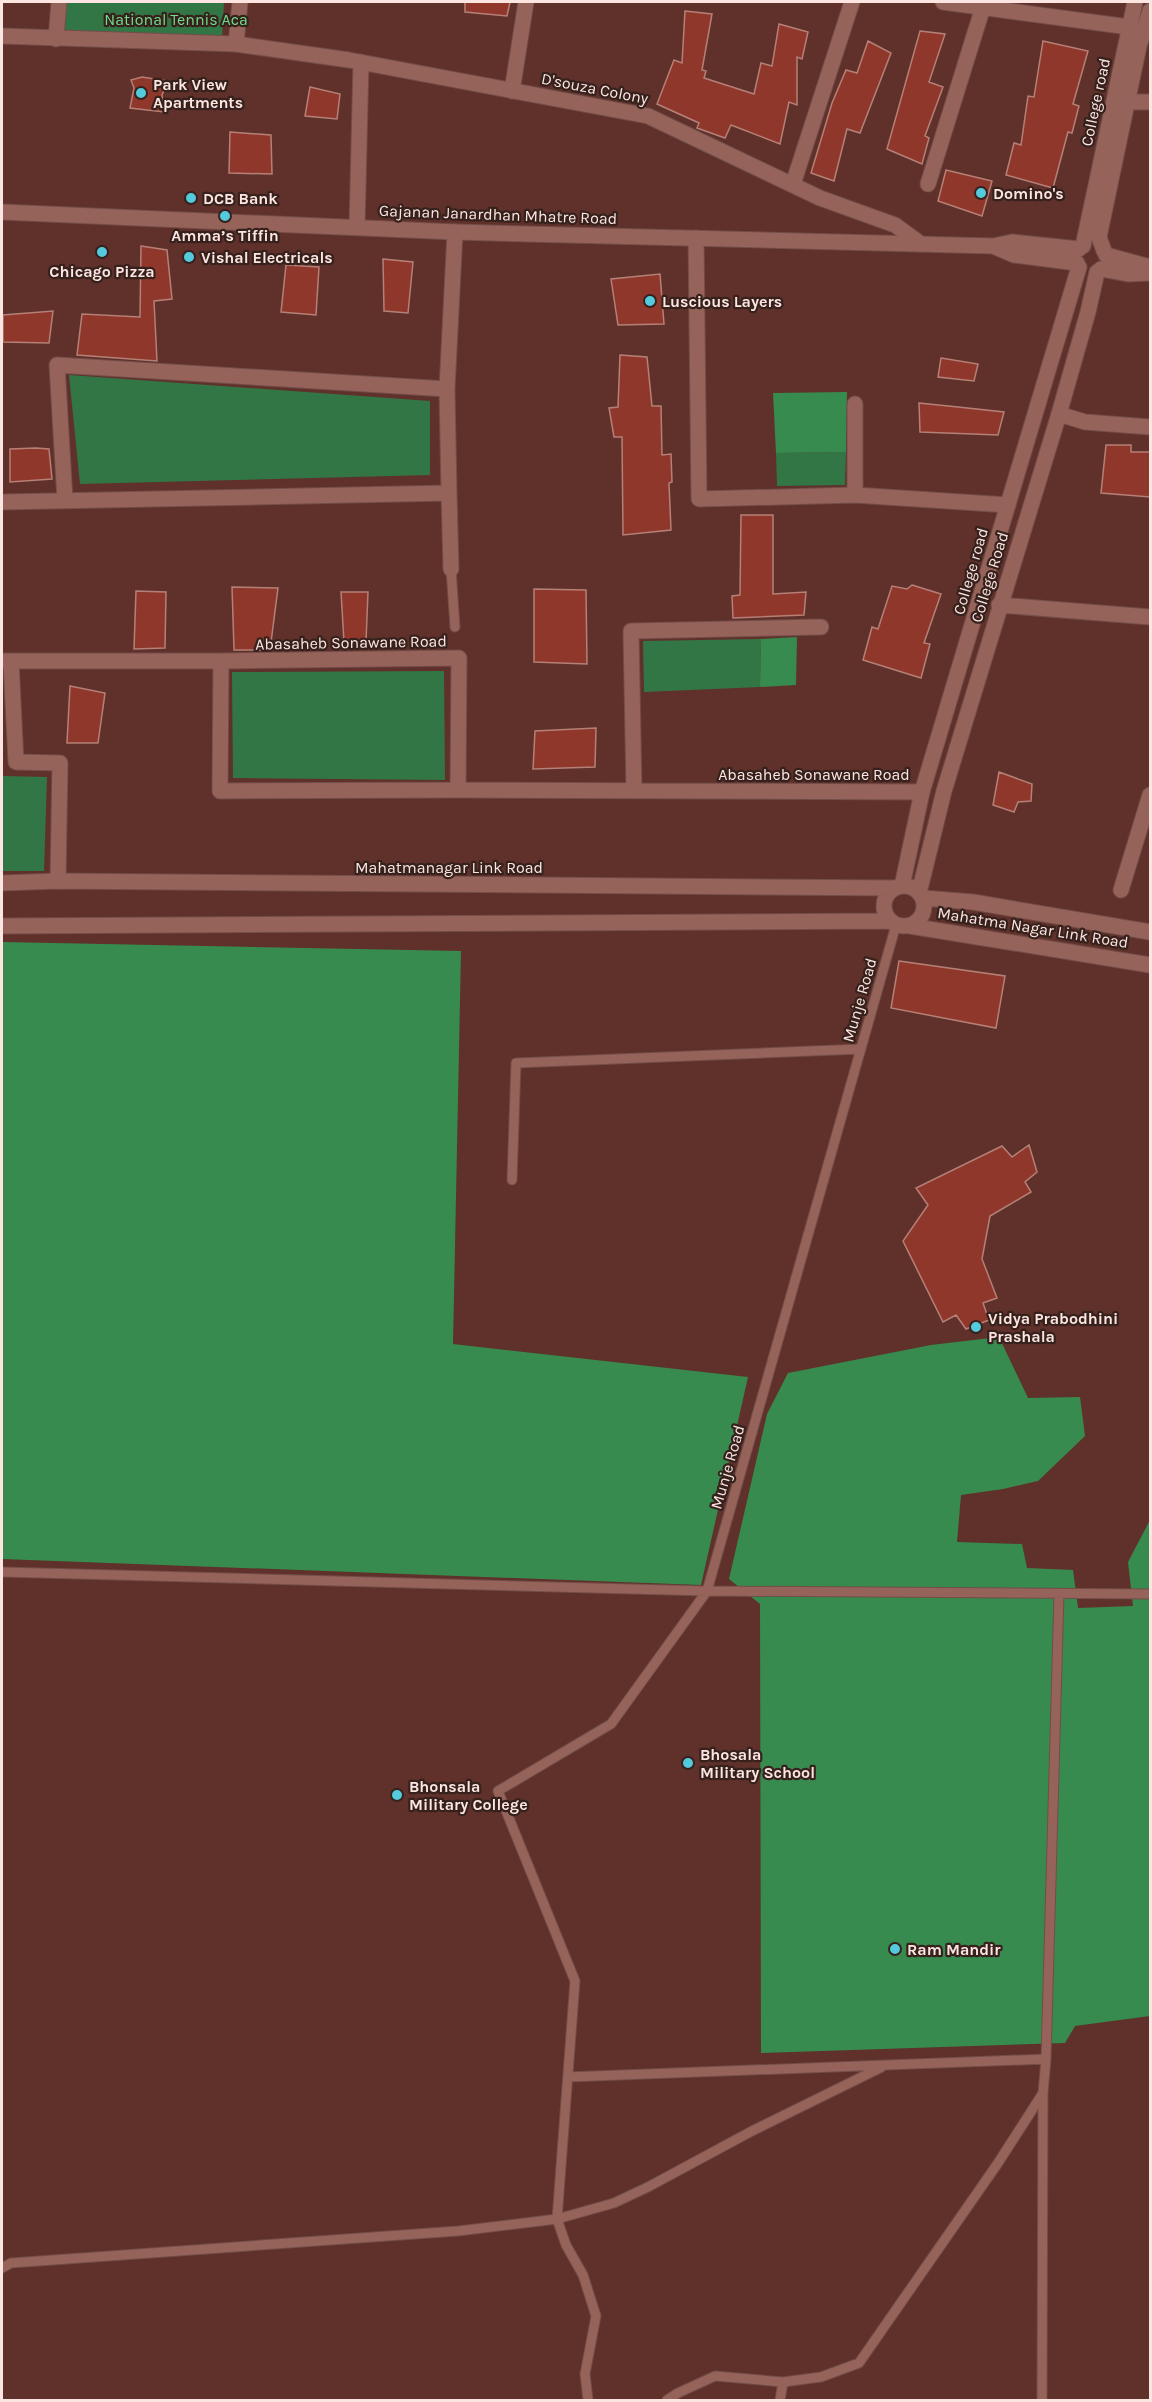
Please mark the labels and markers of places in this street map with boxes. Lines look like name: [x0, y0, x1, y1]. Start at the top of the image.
place label: Park View Apartments: [153, 75, 243, 112]
marker: Park View Apartments: [134, 86, 148, 100]
place label: Domino's: [993, 184, 1064, 203]
marker: Domino's: [974, 186, 988, 200]
place label: DCB Bank: [203, 189, 278, 208]
marker: DCB Bank: [184, 191, 198, 205]
marker: Amma’s Tiffin: [218, 209, 232, 223]
place label: Amma’s Tiffin: [171, 226, 279, 245]
marker: Chicago Pizza: [95, 245, 109, 259]
place label: Vishal Electricals: [201, 248, 333, 267]
marker: Vishal Electricals: [182, 250, 196, 264]
place label: Chicago Pizza: [49, 262, 155, 281]
place label: Luscious Layers: [662, 292, 782, 311]
marker: Luscious Layers: [643, 294, 657, 308]
place label: Vidya Prabodhini Prashala: [988, 1309, 1118, 1346]
marker: Vidya Prabodhini Prashala: [969, 1320, 983, 1334]
place label: Bhosala Military School: [700, 1745, 815, 1782]
marker: Bhosala Military School: [681, 1756, 695, 1770]
place label: Bhonsala Military College: [409, 1777, 528, 1814]
marker: Bhonsala Military College: [390, 1788, 404, 1802]
place label: Ram Mandir: [907, 1940, 1001, 1959]
marker: Ram Mandir: [888, 1942, 902, 1956]

